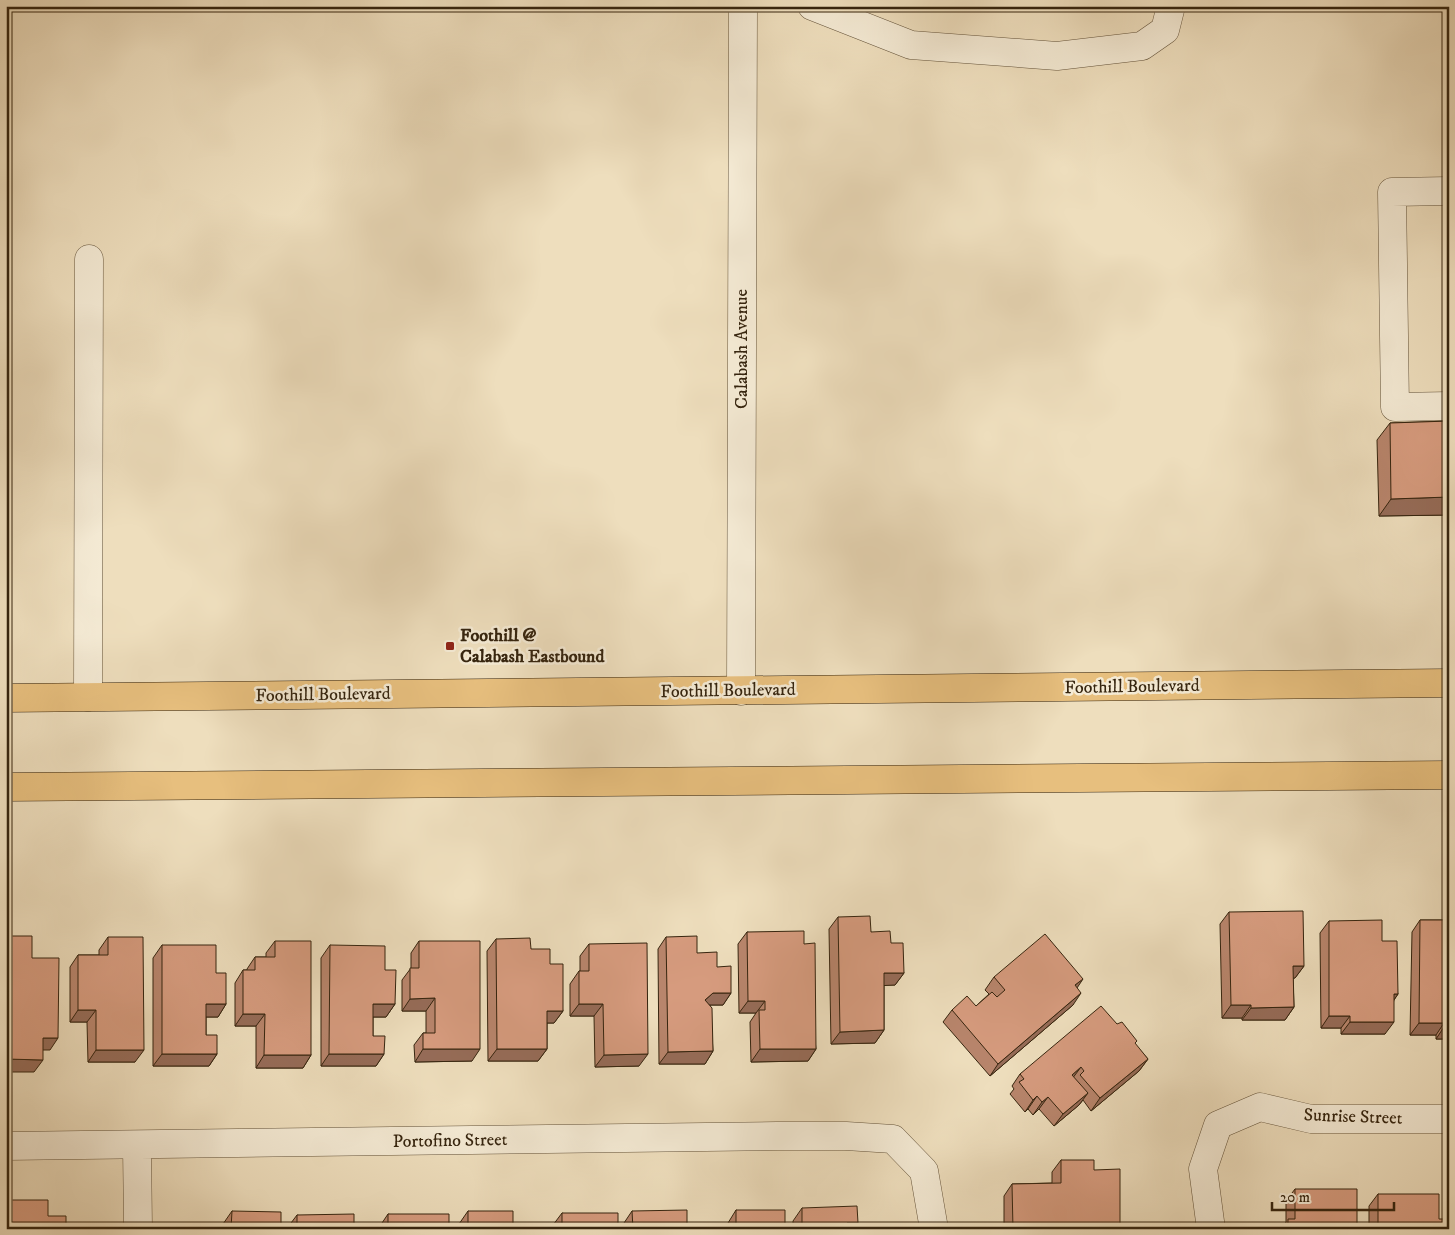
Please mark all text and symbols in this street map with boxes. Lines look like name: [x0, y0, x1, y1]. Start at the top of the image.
street label: Calabash Avenue: [731, 289, 753, 409]
place label: Foothill @ Calabash Eastbound: [460, 625, 605, 668]
marker: Foothill @ Calabash Eastbound: [444, 640, 456, 652]
street label: Foothill Boulevard: [1064, 675, 1200, 699]
street label: Foothill Boulevard: [660, 679, 796, 703]
street label: Foothill Boulevard: [255, 683, 391, 707]
street label: Sunrise Street: [1303, 1104, 1403, 1130]
street label: Portofino Street: [392, 1129, 508, 1153]
scale bar: [1272, 1180, 1395, 1212]
text: 20 m: [1280, 1188, 1310, 1207]

